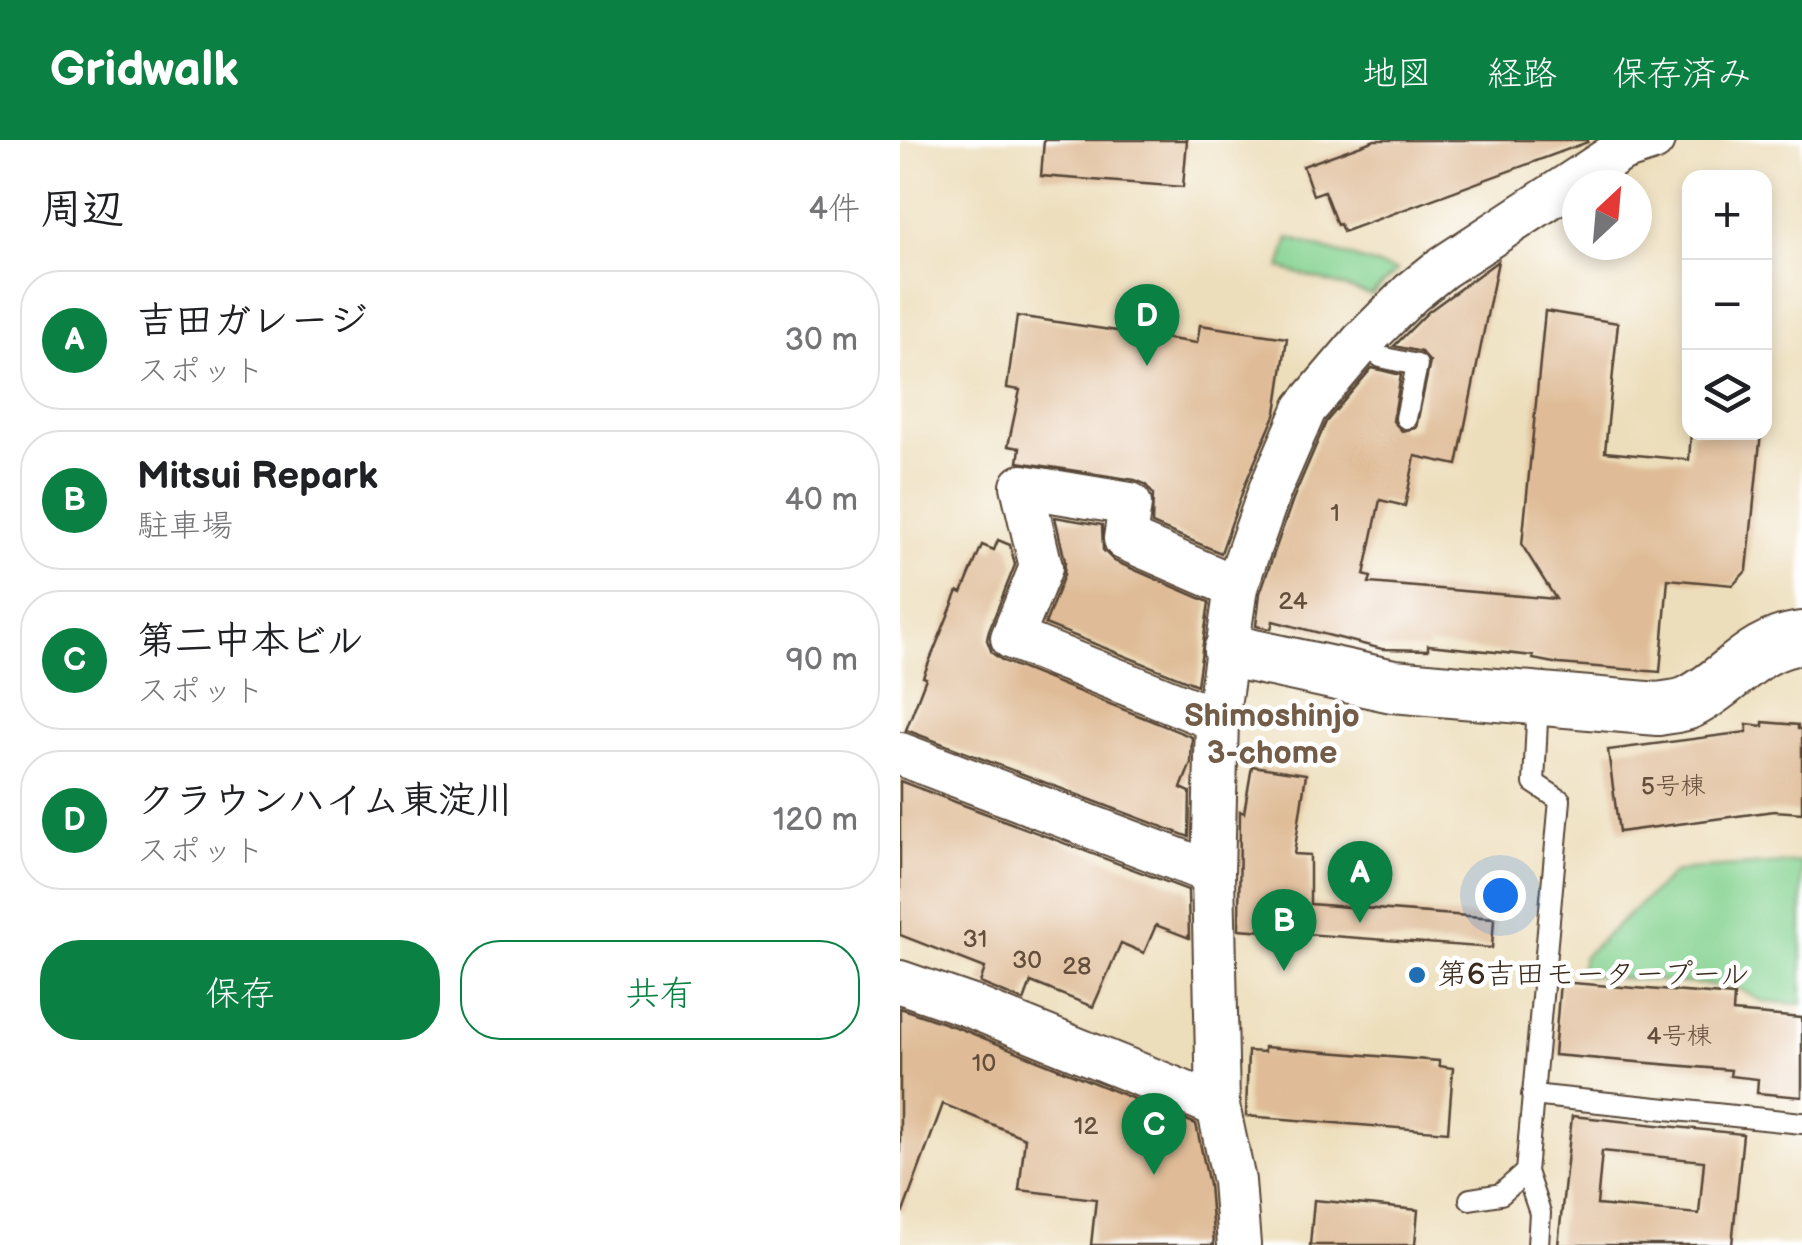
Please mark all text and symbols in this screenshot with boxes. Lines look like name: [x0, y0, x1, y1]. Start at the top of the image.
text: Gridwalk: [50, 42, 238, 99]
text: 地図: [1362, 53, 1432, 96]
text: 経路: [1487, 53, 1557, 96]
text: 保存済み: [1612, 53, 1752, 96]
north arrow: [1562, 170, 1652, 260]
map controls: [1682, 170, 1772, 440]
button: +: [1682, 170, 1772, 260]
text: 周辺: [40, 185, 124, 236]
text: 4件: [808, 190, 860, 229]
button: −: [1682, 260, 1772, 350]
pin: D: [1114, 284, 1180, 366]
text: 吉田ガレージ: [137, 299, 367, 344]
text: A: [65, 321, 84, 360]
text: 30 m: [784, 321, 858, 360]
button: layers: [1682, 350, 1772, 440]
text: スポット: [137, 352, 265, 391]
text: Mitsui Repark: [137, 454, 378, 499]
text: B: [63, 481, 86, 520]
text: 40 m: [785, 481, 858, 520]
house number: 1: [1330, 498, 1340, 529]
text: 駐車場: [137, 507, 233, 546]
house number: 24: [1278, 586, 1308, 617]
text: 第二中本ビル: [137, 619, 364, 664]
text: C: [63, 641, 86, 680]
text: 90 m: [786, 641, 858, 680]
text: スポット: [137, 672, 265, 711]
district label: Shimoshinjo 3-chome: [1184, 697, 1360, 773]
house number: 5号棟: [1641, 771, 1705, 802]
text: クラウンハイム東淀川: [137, 779, 514, 824]
text: D: [63, 801, 86, 840]
text: 120 m: [773, 801, 858, 840]
text: スポット: [137, 832, 265, 871]
pin: A: [1328, 840, 1392, 923]
your location: [1475, 870, 1526, 921]
pin: B: [1252, 888, 1316, 971]
house number: 31: [962, 924, 988, 955]
button: 保存: [40, 940, 440, 1040]
button: 共有: [460, 940, 860, 1040]
house number: 30: [1012, 945, 1042, 976]
house number: 28: [1062, 951, 1092, 982]
place label: 第6吉田モータープール: [1437, 957, 1750, 993]
marker: 第6吉田モータープール: [1406, 964, 1428, 986]
house number: 4号棟: [1646, 1021, 1712, 1052]
house number: 10: [972, 1048, 996, 1079]
pin: C: [1122, 1092, 1186, 1175]
house number: 12: [1074, 1111, 1098, 1142]

